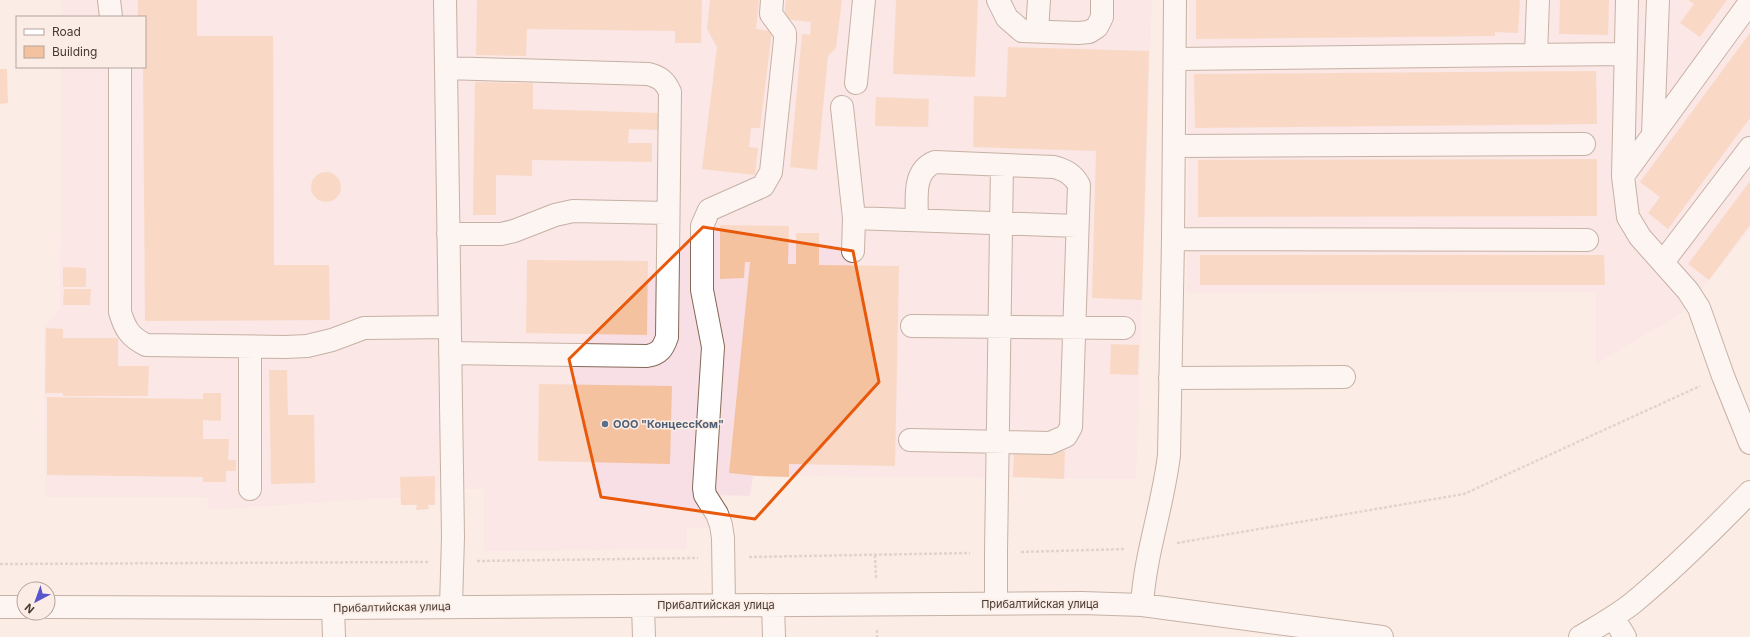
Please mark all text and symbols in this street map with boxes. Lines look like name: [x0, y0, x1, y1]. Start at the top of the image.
legend: [16, 16, 146, 68]
text: Road: [52, 24, 81, 39]
text: Building: [52, 44, 97, 59]
place label: ООО "КонцессКом": [613, 417, 724, 431]
marker: ООО "КонцессКом": [600, 419, 610, 429]
north arrow: [16, 581, 56, 621]
street label: Прибалтийская улица: [981, 597, 1099, 611]
street label: Прибалтийская улица: [657, 598, 775, 612]
street label: Прибалтийская улица: [333, 599, 451, 615]
text: N: [22, 601, 37, 617]

